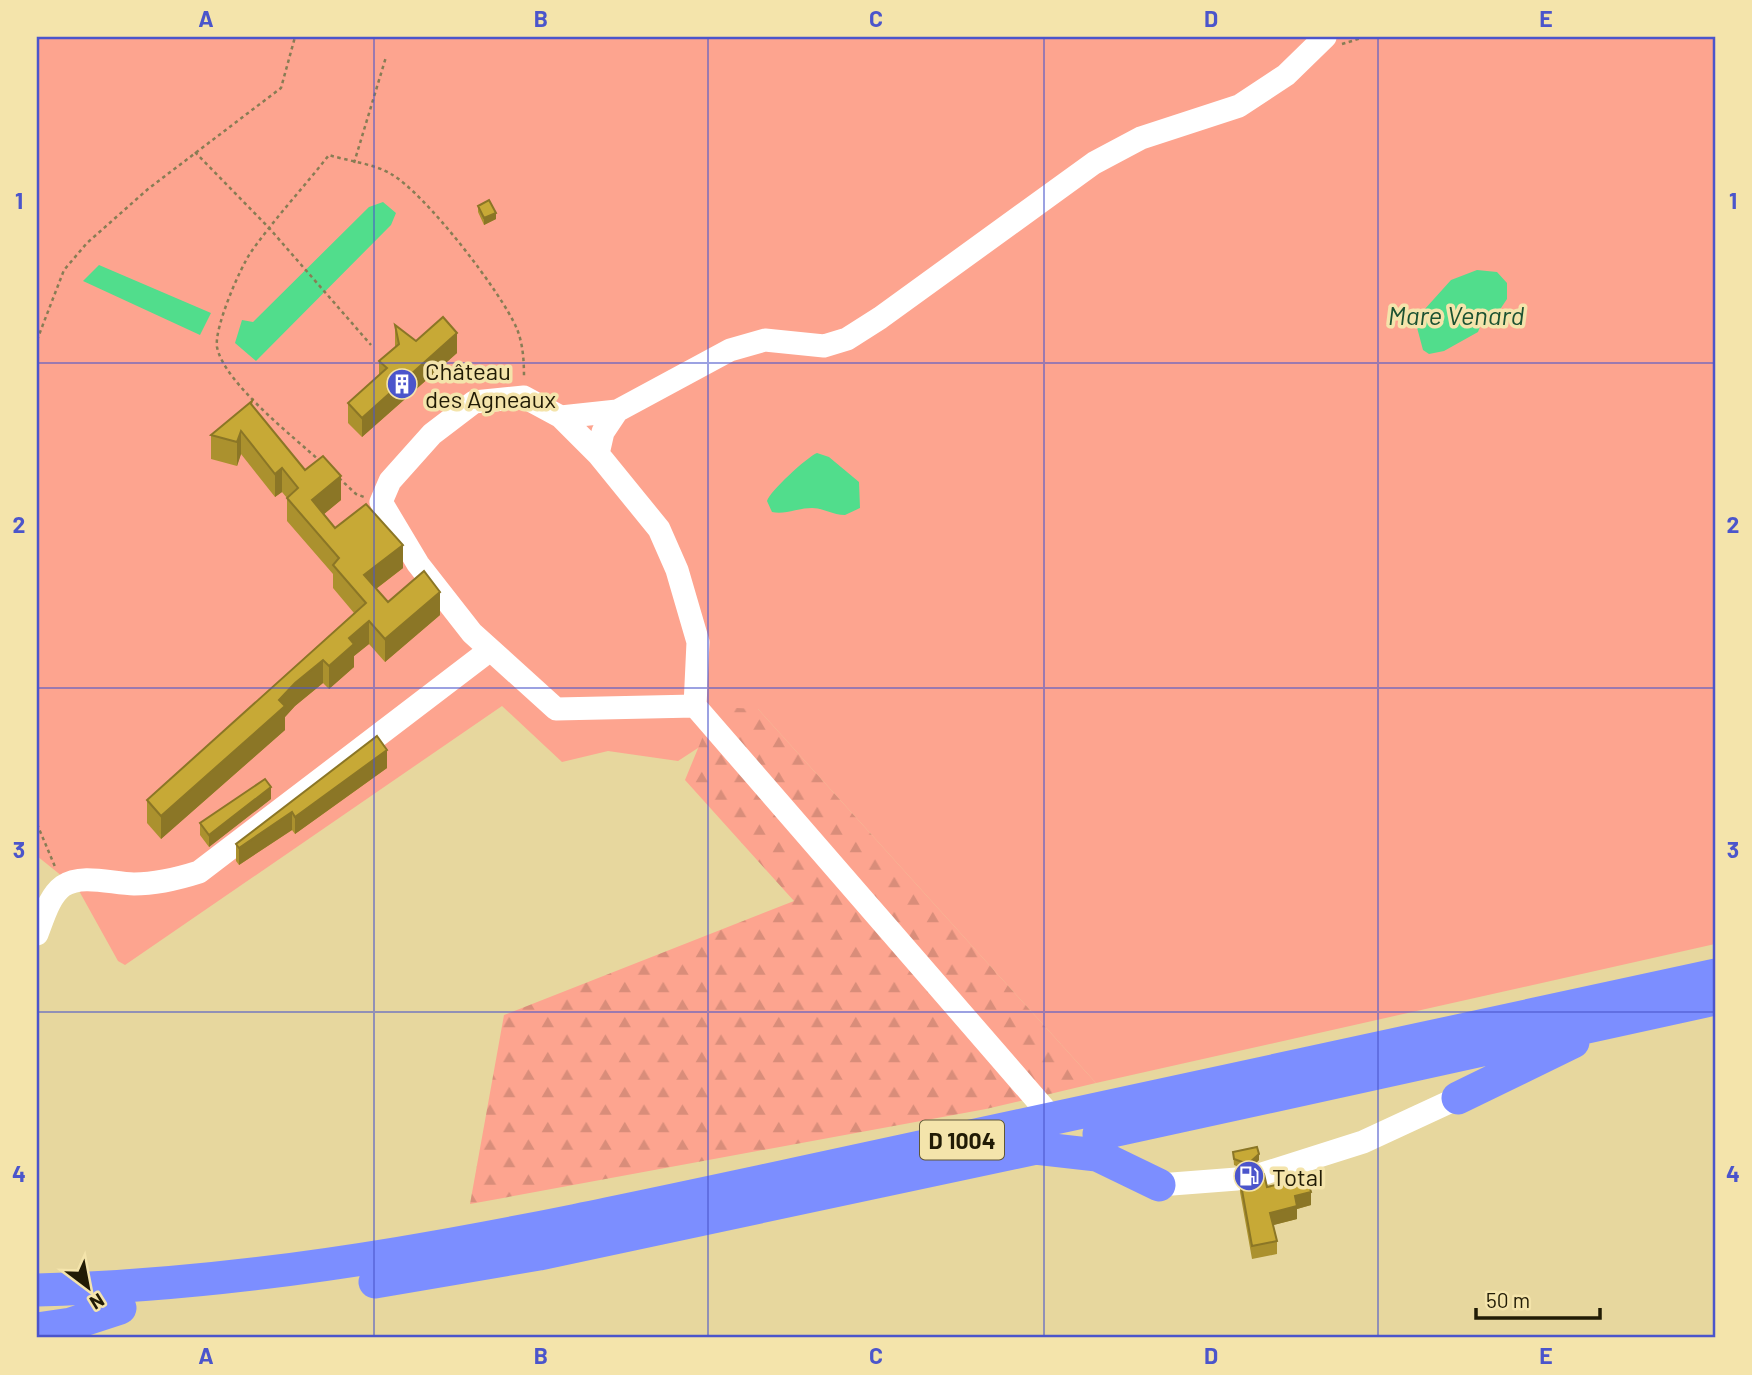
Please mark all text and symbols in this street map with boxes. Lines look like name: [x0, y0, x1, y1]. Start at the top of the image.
text: A: [198, 4, 214, 32]
text: B: [534, 4, 548, 32]
text: C: [869, 4, 883, 32]
text: D: [1204, 4, 1218, 32]
text: E: [1539, 4, 1553, 32]
text: 1: [15, 186, 23, 214]
text: 1: [1729, 186, 1737, 214]
water label: Mare Venard: [1388, 299, 1524, 330]
place label: Château des Agneaux: [425, 356, 556, 413]
building icon: Château des Agneaux: [385, 367, 419, 401]
text: 2: [13, 510, 25, 538]
text: 2: [1727, 510, 1739, 538]
text: 3: [13, 835, 25, 863]
text: 3: [1727, 835, 1739, 863]
road number: D 1004: [920, 1120, 1004, 1160]
text: 4: [12, 1159, 26, 1187]
fuel station icon: Total: [1232, 1159, 1266, 1193]
text: 4: [1726, 1159, 1740, 1187]
place label: Total: [1272, 1162, 1323, 1191]
north arrow: [52, 1252, 122, 1322]
scale bar: [1476, 1277, 1600, 1321]
text: 50 m: [1486, 1287, 1530, 1312]
text: N: [86, 1289, 109, 1315]
text: A: [198, 1341, 214, 1369]
text: B: [534, 1341, 548, 1369]
text: C: [869, 1341, 883, 1369]
text: D: [1204, 1341, 1218, 1369]
text: E: [1539, 1341, 1553, 1369]

